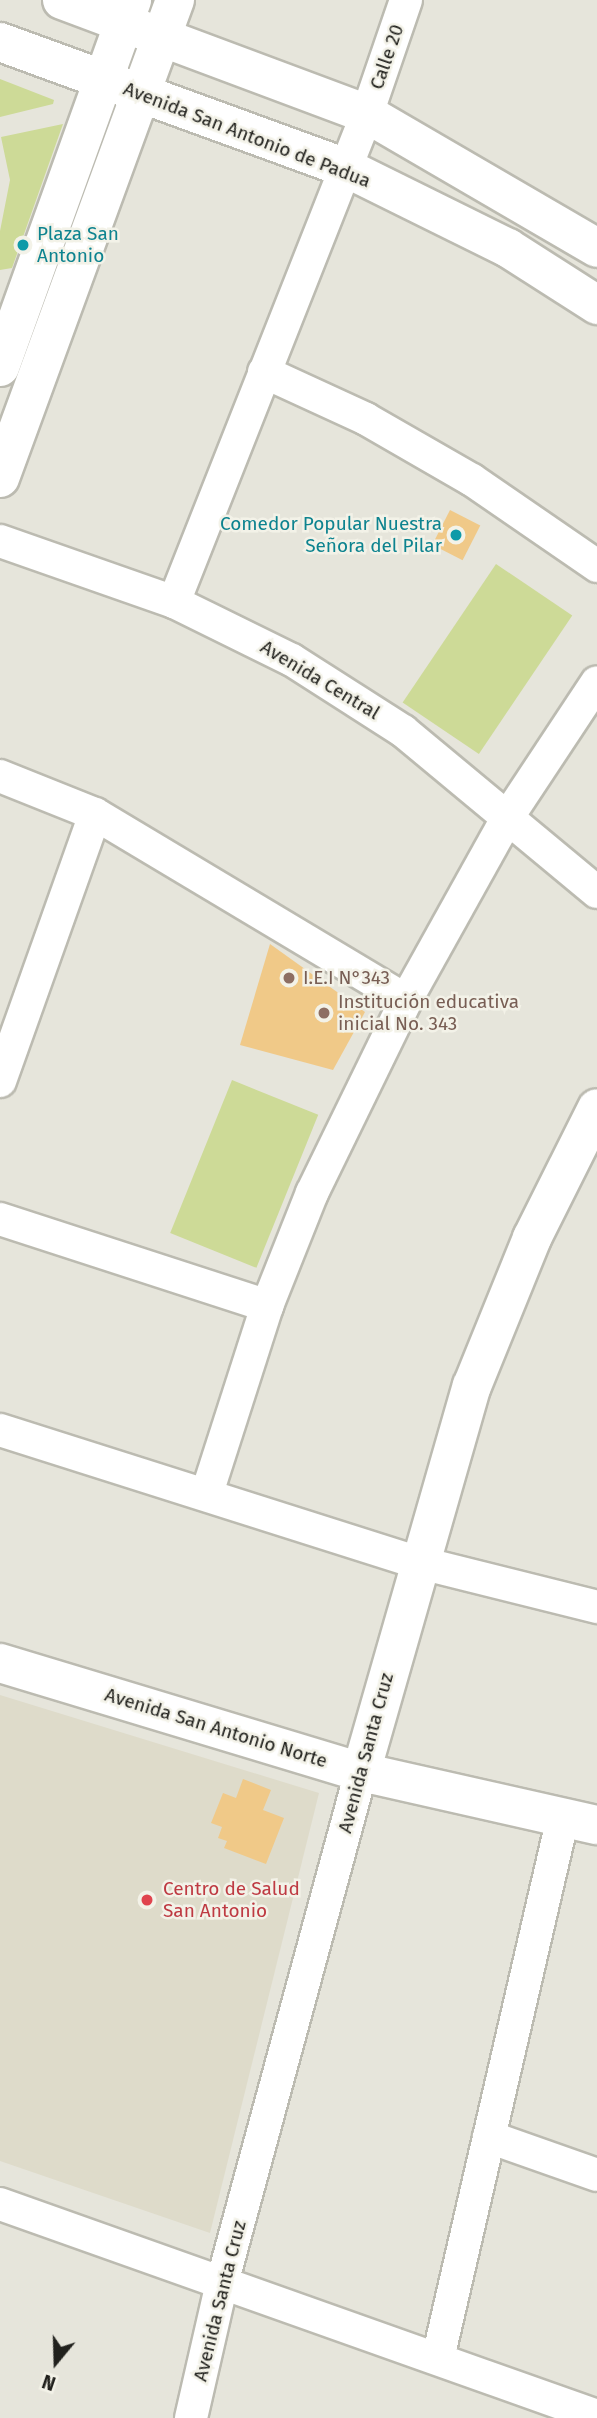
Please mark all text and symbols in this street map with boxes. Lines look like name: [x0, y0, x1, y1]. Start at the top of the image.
street label: Calle 20: [365, 22, 409, 92]
street label: Avenida San Antonio de Padua: [120, 77, 374, 193]
place label: Plaza San Antonio: [37, 223, 119, 267]
marker: Plaza San Antonio: [15, 237, 31, 253]
place label: Comedor Popular Nuestra Señora del Pilar: [220, 513, 442, 557]
marker: Comedor Popular Nuestra Señora del Pilar: [448, 527, 464, 543]
street label: Avenida Central: [256, 636, 384, 724]
place label: I.E.I N°343: [303, 967, 390, 989]
marker: I.E.I N°343: [281, 970, 297, 986]
place label: Institución educativa inicial No. 343: [338, 991, 519, 1035]
marker: Institución educativa inicial No. 343: [316, 1005, 332, 1021]
street label: Avenida Santa Cruz: [334, 1671, 398, 1835]
street label: Avenida San Antonio Norte: [102, 1683, 330, 1773]
place label: Centro de Salud San Antonio: [163, 1878, 300, 1922]
marker: Centro de Salud San Antonio: [137, 1890, 157, 1910]
street label: Avenida Santa Cruz: [189, 2218, 251, 2384]
north arrow: [21, 2327, 91, 2397]
text: N: [39, 2369, 59, 2395]

